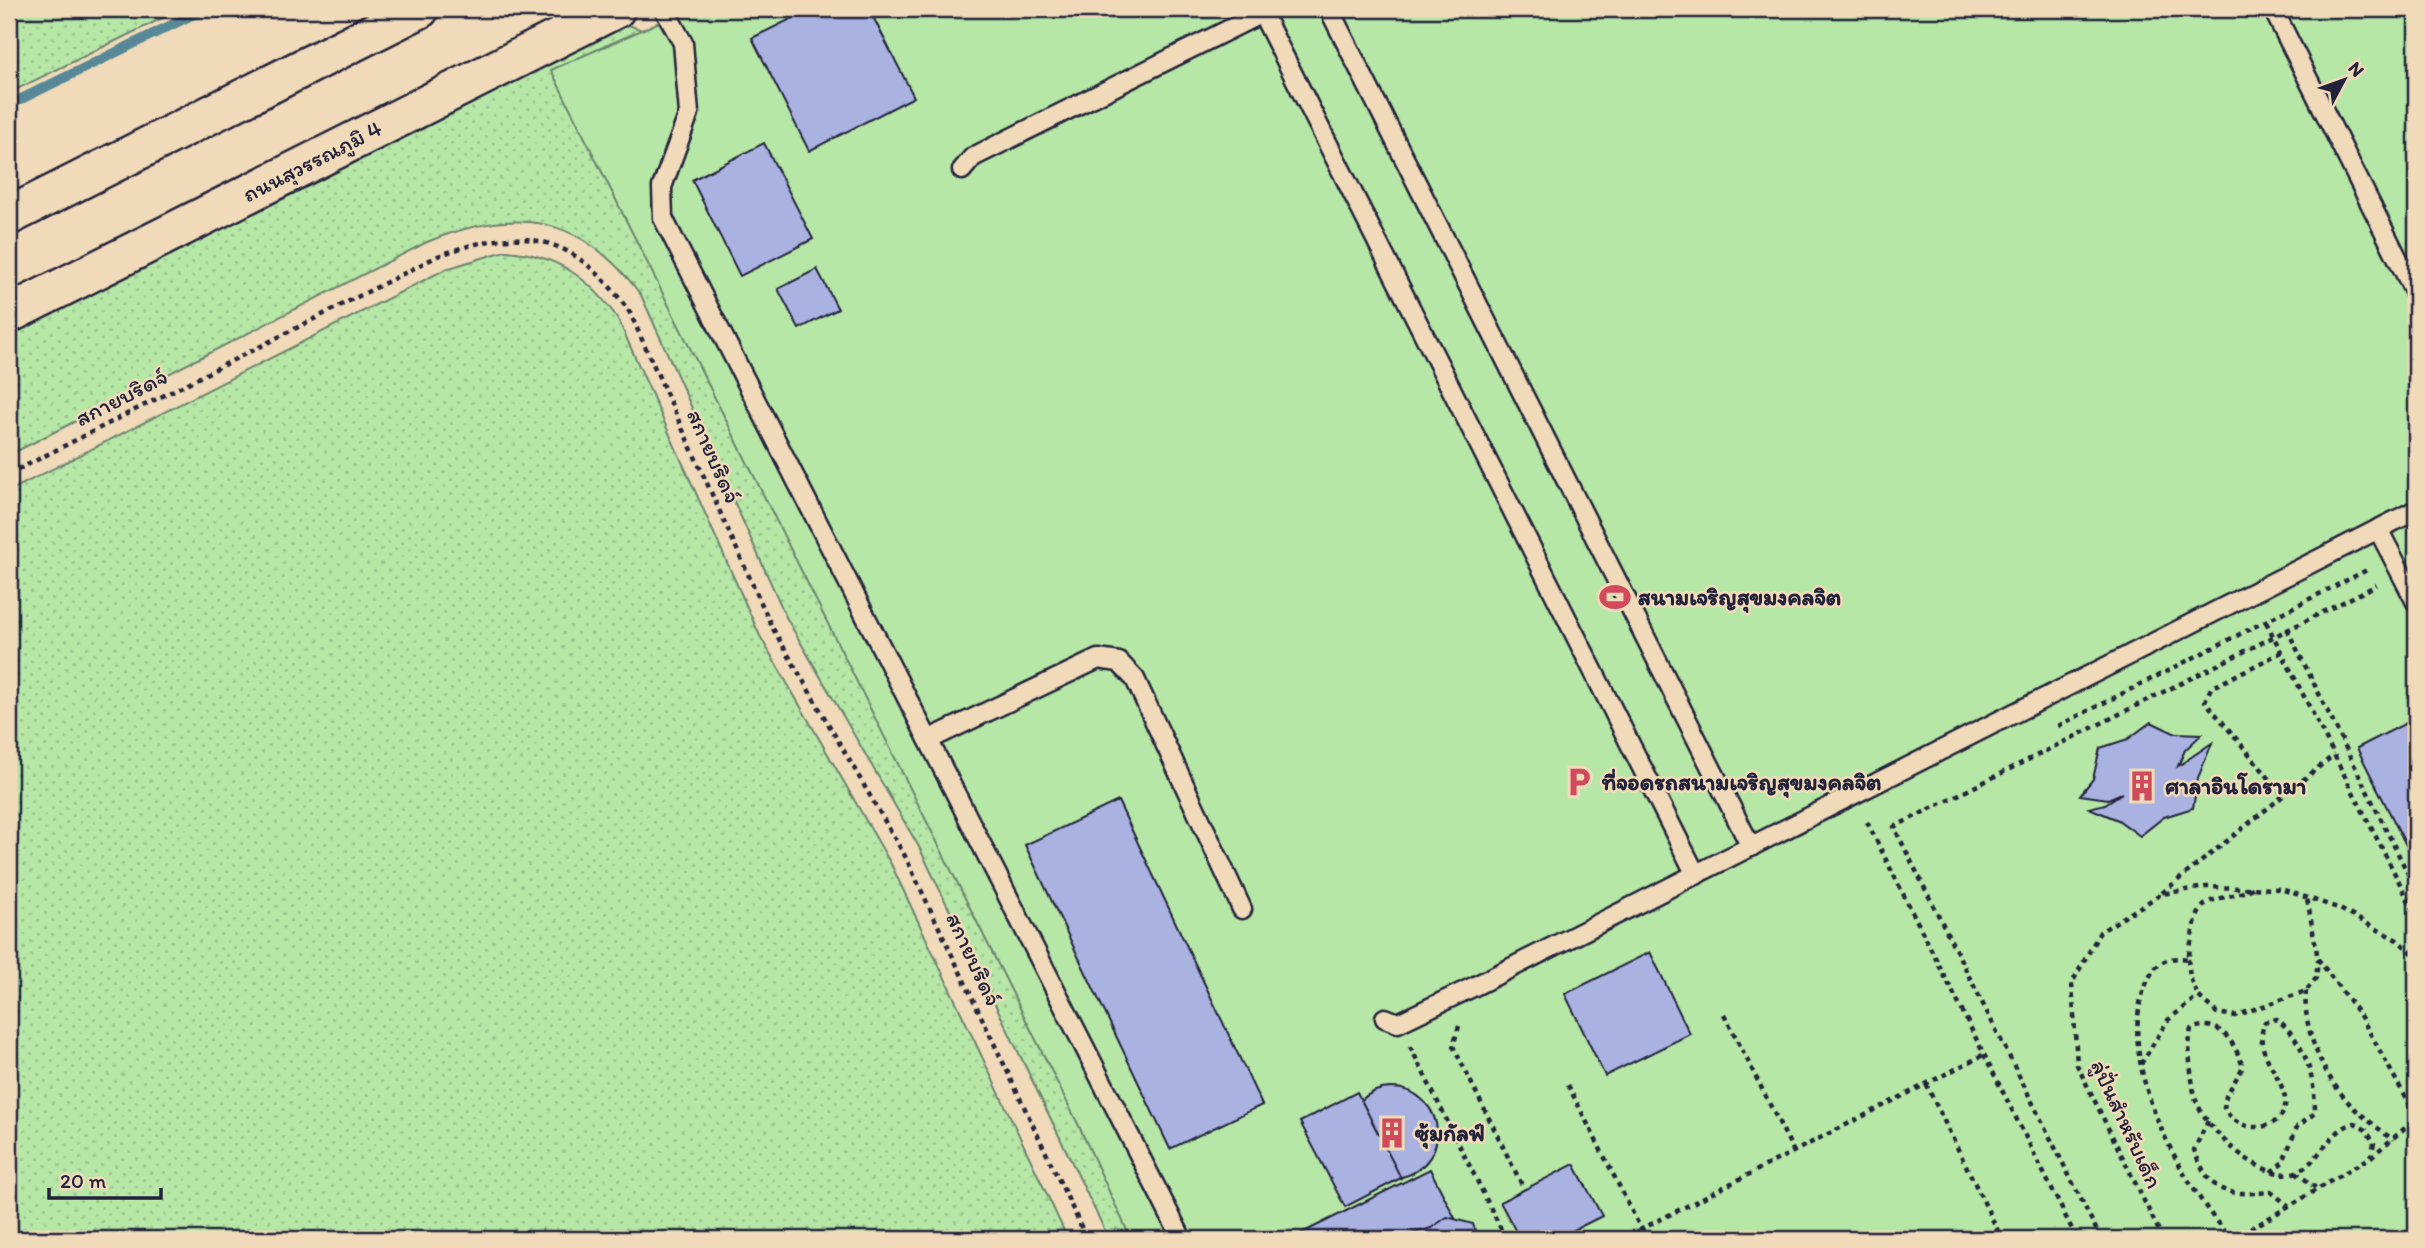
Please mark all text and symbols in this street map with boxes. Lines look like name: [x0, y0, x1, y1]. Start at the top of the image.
north arrow: [2310, 46, 2380, 116]
text: N: [2344, 57, 2369, 82]
street label: ถนนสุวรรณภูมิ 4: [238, 114, 387, 210]
street label: สกายบริดจ์: [70, 362, 172, 432]
street label: สกายบริดจ์: [681, 405, 747, 507]
sports icon: สนามเจริญสุขมงคลจิต: [1598, 580, 1632, 614]
place label: สนามเจริญสุขมงคลจิต: [1638, 583, 1841, 614]
parking icon: ที่จอดรถสนามเจริญสุขมงคลจิต: [1562, 765, 1596, 799]
place label: ที่จอดรถสนามเจริญสุขมงคลจิต: [1601, 768, 1882, 799]
building icon: ศาลาอินโดรามา: [2125, 769, 2159, 803]
place label: ศาลาอินโดรามา: [2165, 772, 2306, 800]
street label: สกายบริดจ์: [940, 908, 1008, 1010]
street label: ลู่ปั่นสำหรับเด็ก: [2083, 1055, 2169, 1194]
building icon: ซุ้มกัลฟ์: [1375, 1116, 1409, 1150]
place label: ซุ้มกัลฟ์: [1414, 1119, 1485, 1150]
scale bar: [49, 1157, 161, 1201]
text: 20 m: [60, 1168, 107, 1193]

